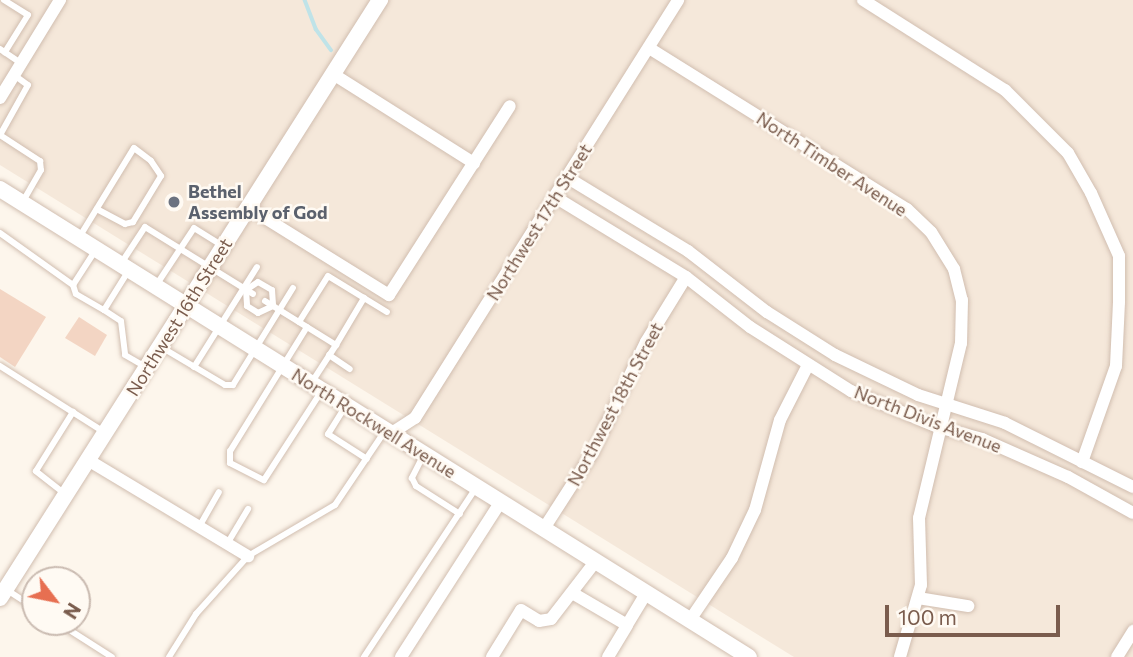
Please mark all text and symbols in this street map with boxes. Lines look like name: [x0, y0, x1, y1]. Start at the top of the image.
street label: North Timber Avenue: [753, 107, 911, 221]
street label: Northwest 17th Street: [482, 140, 596, 304]
place label: Bethel Assembly of God: [188, 181, 328, 224]
marker: Bethel Assembly of God: [166, 194, 182, 210]
street label: Northwest 16th Street: [122, 234, 236, 400]
street label: Northwest 18th Street: [563, 318, 667, 490]
street label: North Rockwell Avenue: [288, 364, 460, 482]
street label: North Divis Avenue: [851, 381, 1005, 457]
north arrow: [21, 566, 91, 636]
scale bar: [888, 590, 1063, 634]
text: N: [59, 599, 86, 623]
text: 100 m: [898, 604, 957, 629]

